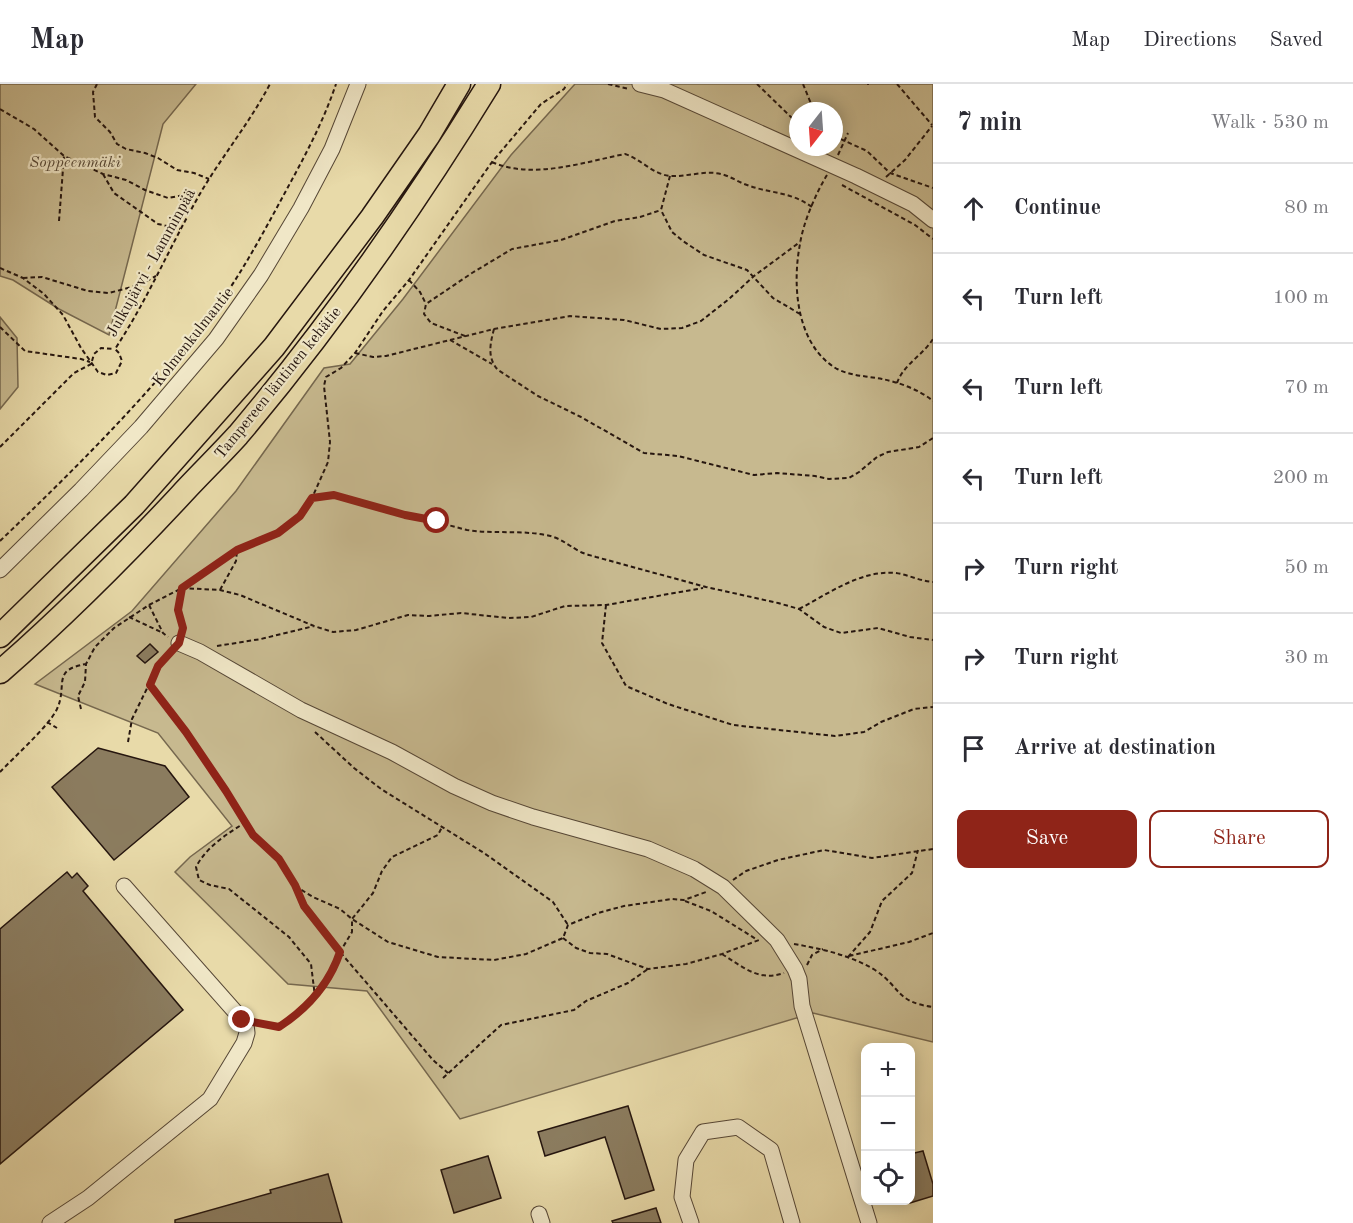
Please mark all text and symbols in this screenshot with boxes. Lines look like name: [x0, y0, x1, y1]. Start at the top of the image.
text: Map: [30, 27, 84, 55]
text: Map: [1071, 30, 1110, 51]
text: Directions: [1143, 30, 1237, 51]
text: Saved: [1270, 30, 1323, 51]
north arrow: [789, 102, 843, 156]
text: 7 min: [957, 110, 1022, 136]
text: Walk · 530 m: [1210, 113, 1329, 133]
park label: Soppeenmäki: [29, 155, 121, 171]
street label: Julkujärvi - Lamminpää: [104, 186, 199, 340]
icon: ahead: [957, 192, 990, 225]
text: Continue: [1014, 197, 1101, 219]
text: 80 m: [1284, 198, 1329, 218]
icon: left: [957, 282, 990, 315]
street label: Kolmenkulmantie: [150, 285, 237, 390]
text: Turn left: [1014, 287, 1103, 309]
text: 100 m: [1273, 288, 1329, 308]
street label: Tampereen läntinen kehätie: [212, 304, 345, 462]
icon: left: [957, 372, 990, 405]
text: Turn left: [1014, 377, 1103, 399]
text: 70 m: [1284, 378, 1329, 398]
icon: left: [957, 462, 990, 495]
text: Turn left: [1014, 467, 1103, 489]
text: 200 m: [1273, 468, 1329, 488]
route start: [423, 507, 449, 533]
icon: right: [957, 552, 990, 585]
text: Turn right: [1014, 557, 1118, 579]
text: 50 m: [1284, 558, 1329, 578]
icon: right: [957, 642, 990, 675]
text: Turn right: [1014, 647, 1118, 669]
text: 30 m: [1284, 648, 1329, 668]
icon: arrive: [957, 732, 990, 765]
text: Arrive at destination: [1014, 737, 1216, 759]
button: Save: [957, 810, 1137, 868]
button: Share: [1149, 810, 1329, 868]
route end: [228, 1006, 254, 1032]
map controls: [861, 1043, 915, 1205]
button: +: [861, 1043, 915, 1097]
button: −: [861, 1097, 915, 1151]
button: locate: [861, 1151, 915, 1205]

